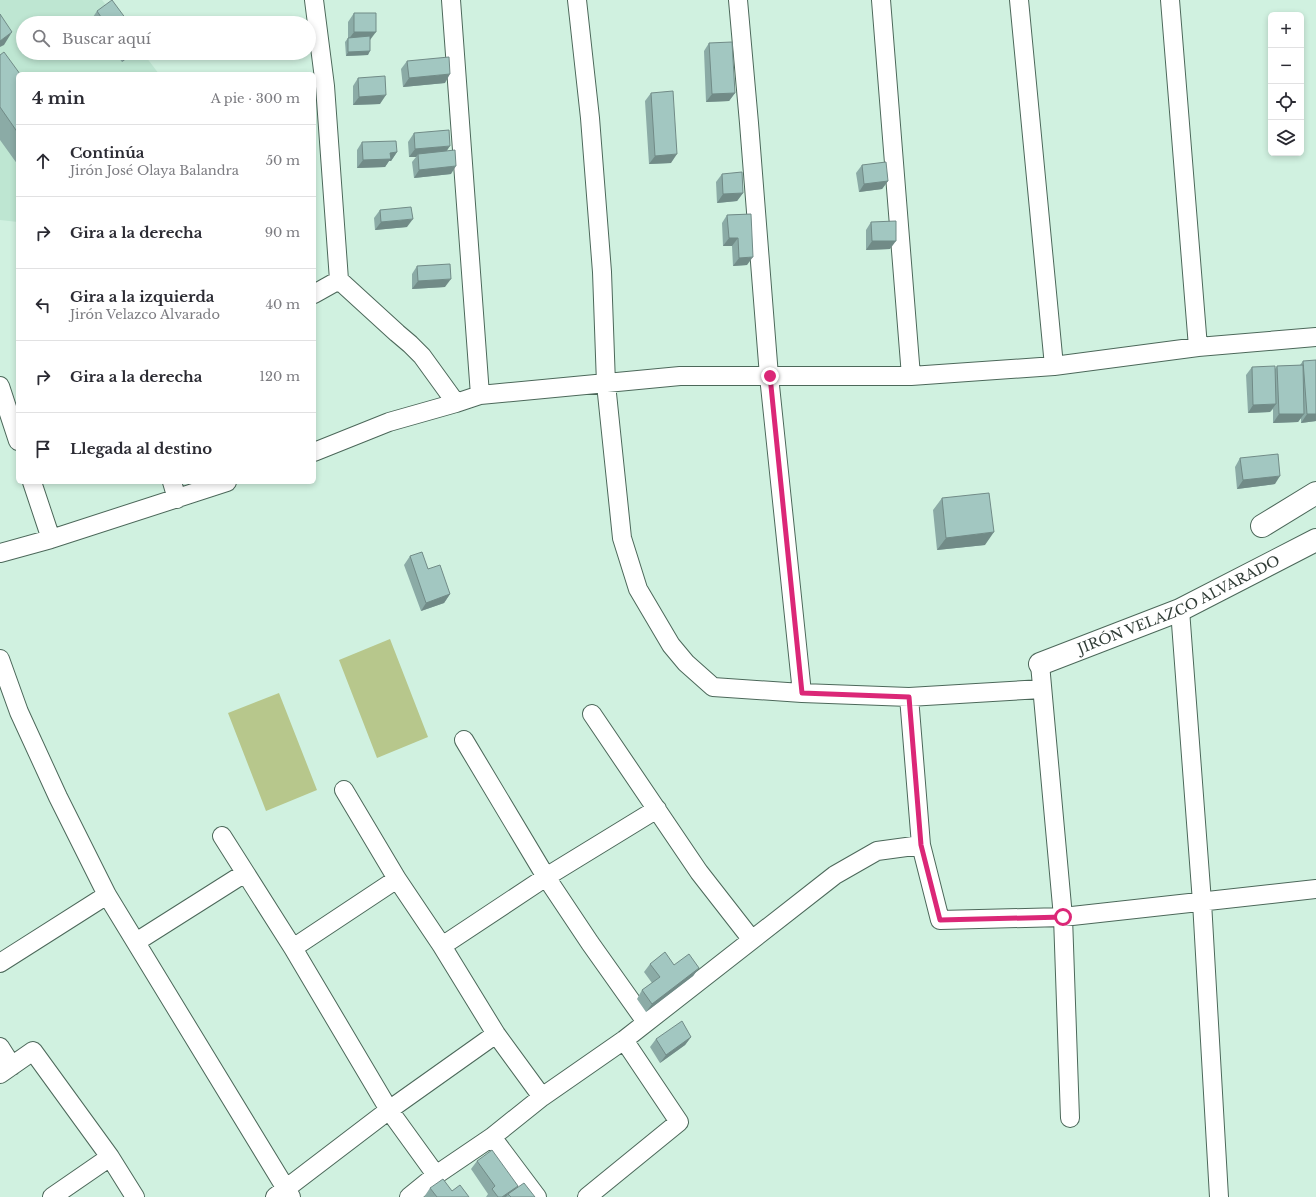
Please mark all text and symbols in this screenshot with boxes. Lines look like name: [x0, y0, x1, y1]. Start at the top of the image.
map controls: [1268, 12, 1304, 156]
button: +: [1268, 12, 1304, 48]
search box: [16, 16, 316, 60]
icon: search: [30, 27, 52, 49]
text: Buscar aquí: [62, 29, 151, 48]
button: −: [1268, 48, 1304, 84]
button: locate: [1268, 84, 1304, 120]
text: 4 min: [32, 88, 85, 109]
text: A pie · 300 m: [211, 90, 300, 107]
button: layers: [1268, 120, 1304, 156]
text: Continúa: [70, 143, 144, 162]
icon: ahead: [32, 150, 54, 172]
text: 50 m: [266, 152, 300, 169]
text: Jirón José Olaya Balandra: [70, 162, 239, 179]
icon: right: [32, 222, 54, 244]
text: Gira a la derecha: [70, 223, 202, 242]
text: 90 m: [265, 224, 300, 241]
text: Gira a la izquierda: [70, 287, 214, 306]
icon: left: [32, 294, 54, 316]
text: 40 m: [265, 296, 300, 313]
text: Jirón Velazco Alvarado: [70, 306, 220, 323]
icon: right: [32, 366, 54, 388]
text: Gira a la derecha: [70, 367, 202, 386]
route end: [761, 367, 779, 385]
text: 120 m: [259, 368, 300, 385]
icon: arrive: [32, 438, 54, 460]
text: Llegada al destino: [70, 439, 212, 458]
street label: JIRÓN VELAZCO ALVARADO: [1073, 551, 1283, 658]
route start: [1054, 908, 1072, 926]

